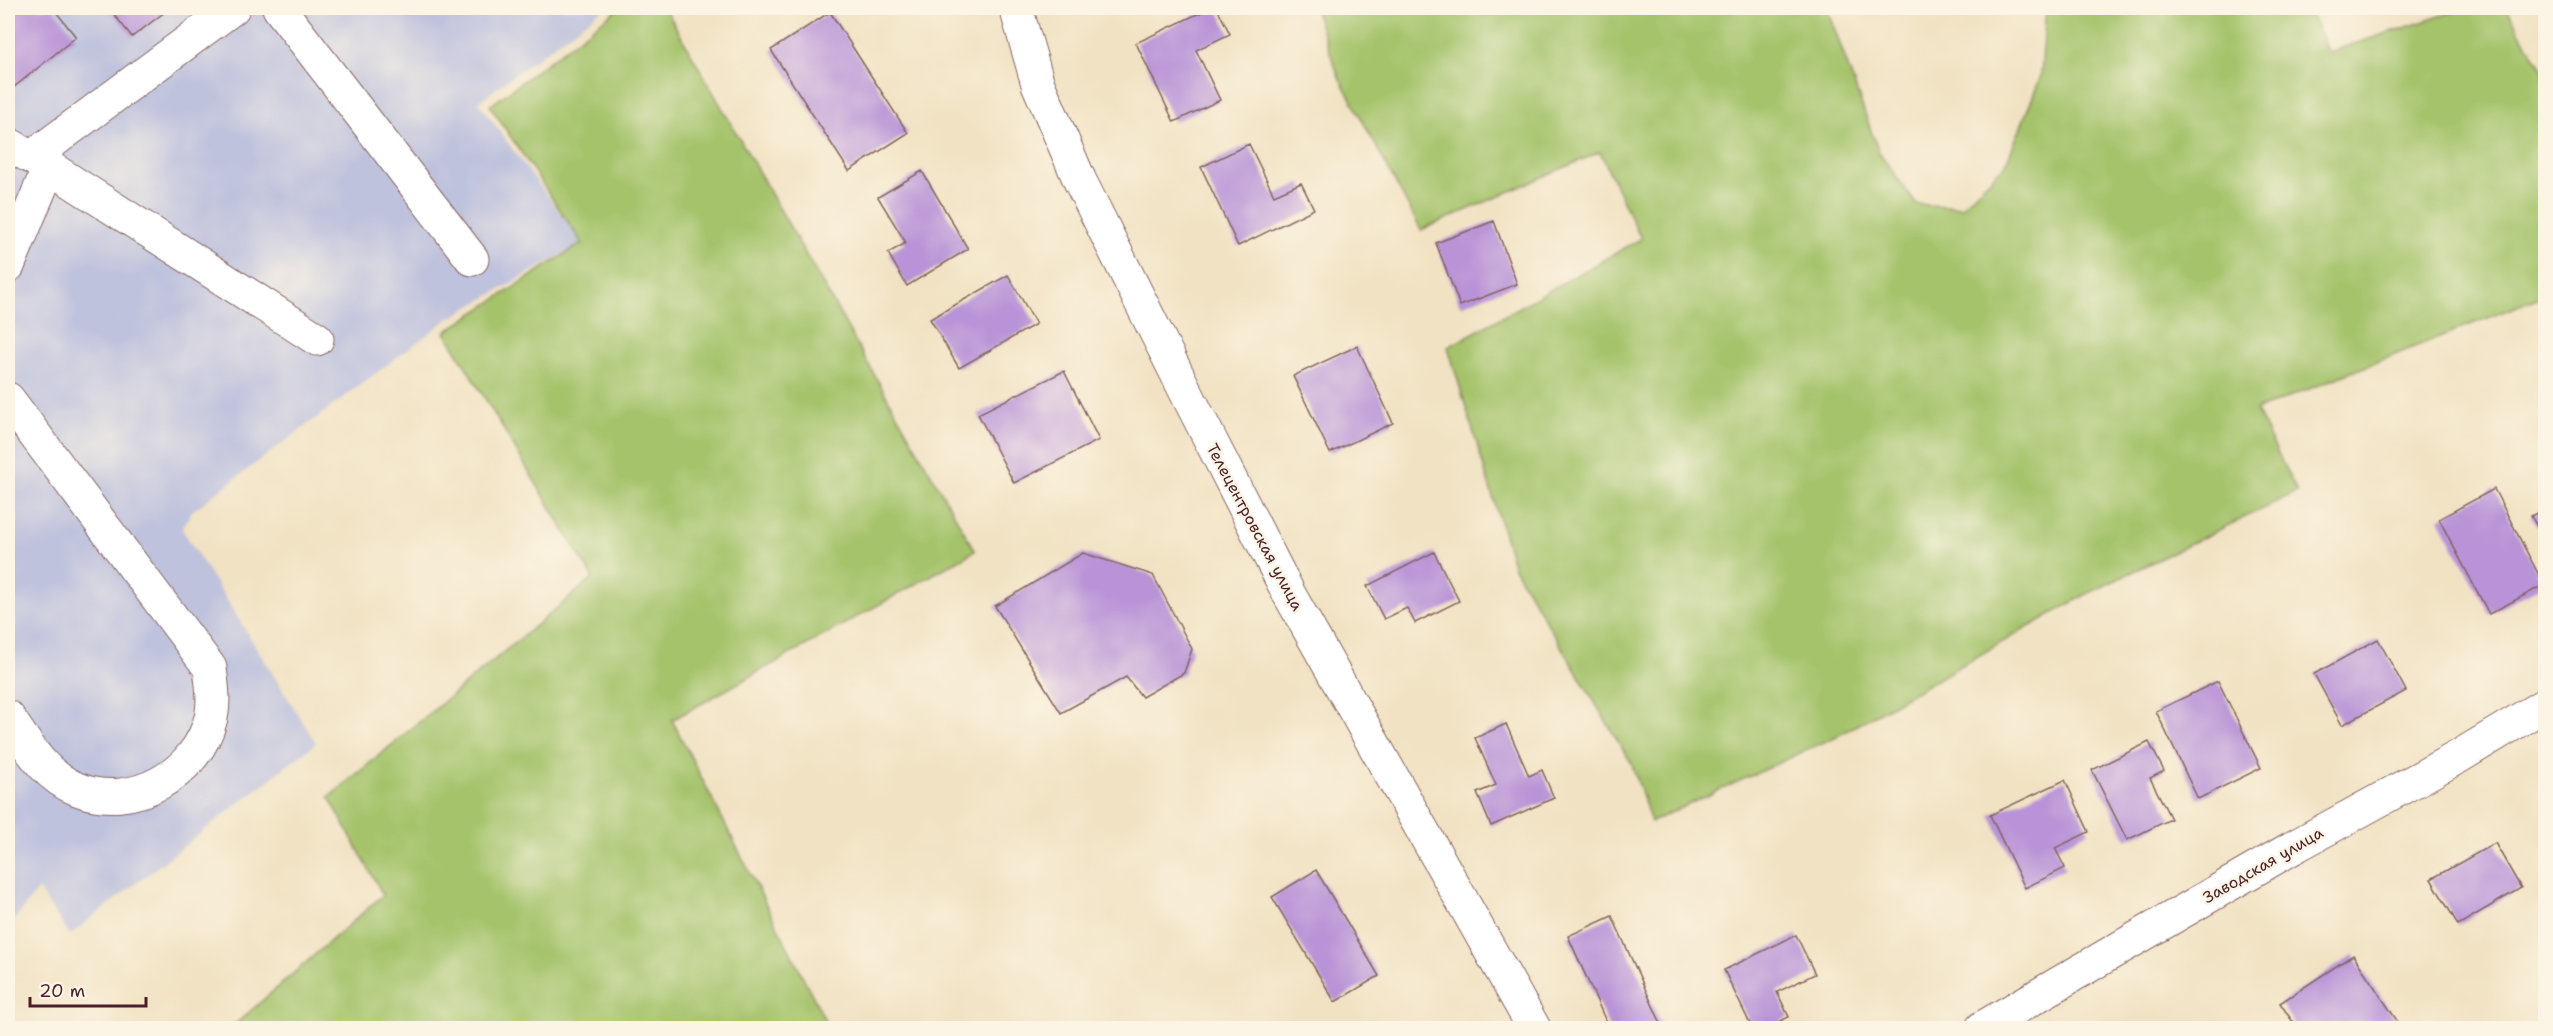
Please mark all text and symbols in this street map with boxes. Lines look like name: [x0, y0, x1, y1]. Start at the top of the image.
street label: Телецентровская улица: [1202, 440, 1308, 614]
street label: Заводская улица: [2199, 822, 2327, 908]
scale bar: [30, 970, 146, 1008]
text: 20 m: [39, 979, 85, 1003]

